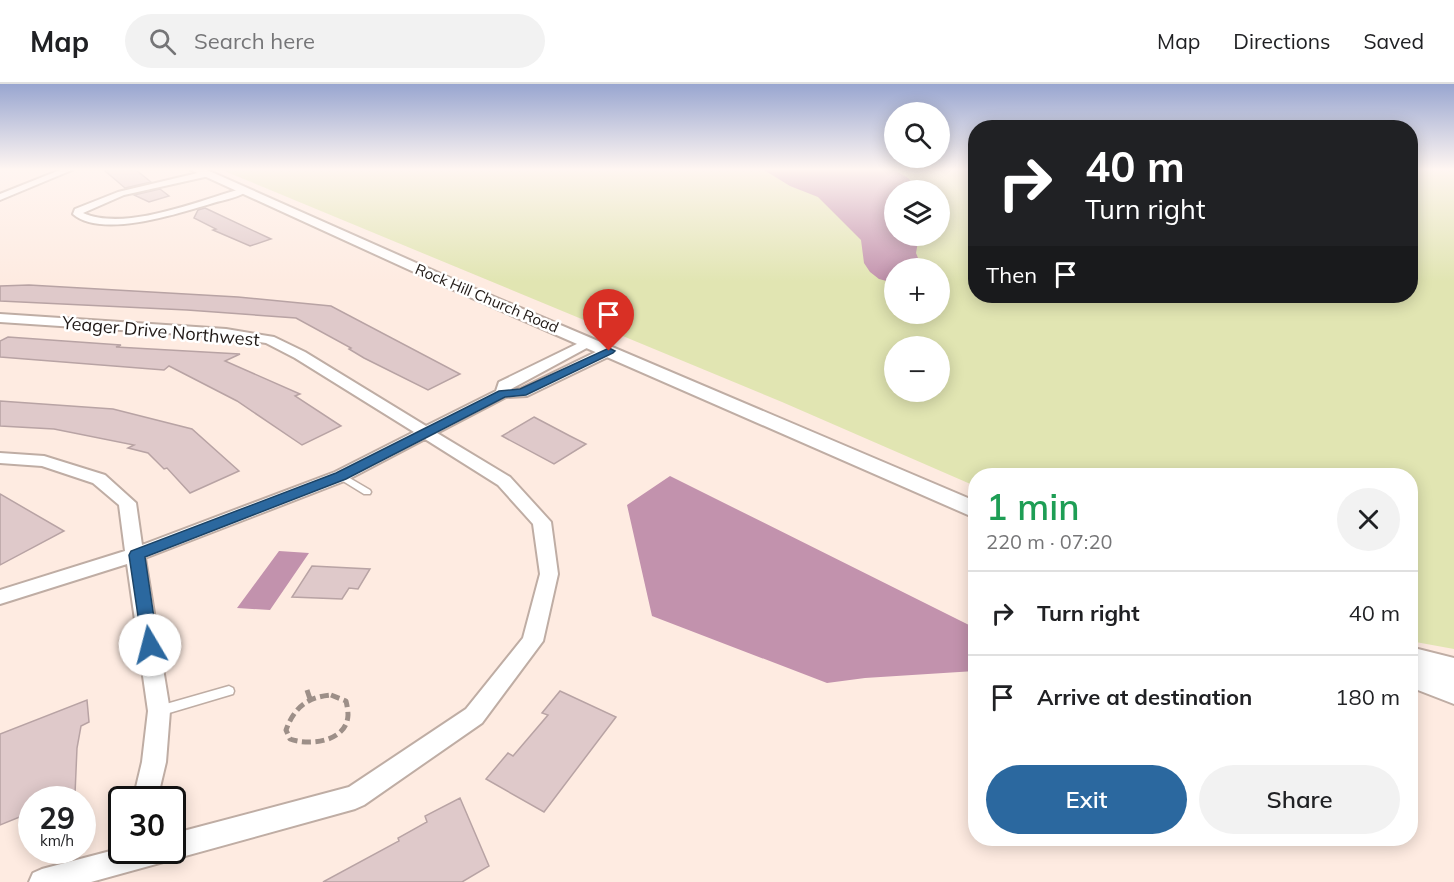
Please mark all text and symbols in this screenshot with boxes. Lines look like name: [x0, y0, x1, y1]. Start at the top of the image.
search box: [125, 14, 545, 68]
text: Map: [30, 24, 89, 59]
icon: search: [146, 25, 179, 58]
text: Search here: [194, 27, 315, 55]
text: Map: [1157, 28, 1200, 54]
text: Directions: [1233, 28, 1330, 54]
text: Saved: [1363, 28, 1424, 54]
map controls: [884, 102, 950, 402]
button: search: [884, 102, 950, 168]
text: 40 m: [1085, 140, 1185, 193]
icon: right: [986, 144, 1064, 222]
button: layers: [884, 180, 950, 246]
text: Turn right: [1085, 192, 1205, 226]
button: +: [884, 258, 950, 324]
icon: arrive: [1049, 258, 1082, 291]
street label: Rock Hill Church Road: [412, 259, 562, 337]
text: Then: [986, 261, 1037, 289]
pin: [583, 289, 634, 351]
icon: arrive: [592, 298, 625, 331]
street label: Yeager Drive Northwest: [60, 311, 261, 351]
button: −: [884, 336, 950, 402]
text: 1 min: [986, 484, 1080, 529]
button: close: [1337, 488, 1400, 551]
text: 220 m · 07:20: [986, 529, 1112, 554]
icon: right: [986, 597, 1019, 630]
text: Turn right: [1037, 599, 1140, 627]
text: 40 m: [1349, 599, 1400, 627]
position arrow: [118, 613, 182, 677]
icon: arrive: [986, 681, 1019, 714]
text: Arrive at destination: [1037, 683, 1252, 711]
text: 180 m: [1335, 683, 1400, 711]
button: Exit: [986, 765, 1187, 834]
button: Share: [1199, 765, 1400, 834]
speed limit sign: 30: [108, 786, 186, 864]
text: 29: [39, 799, 75, 837]
text: km/h: [40, 831, 74, 850]

